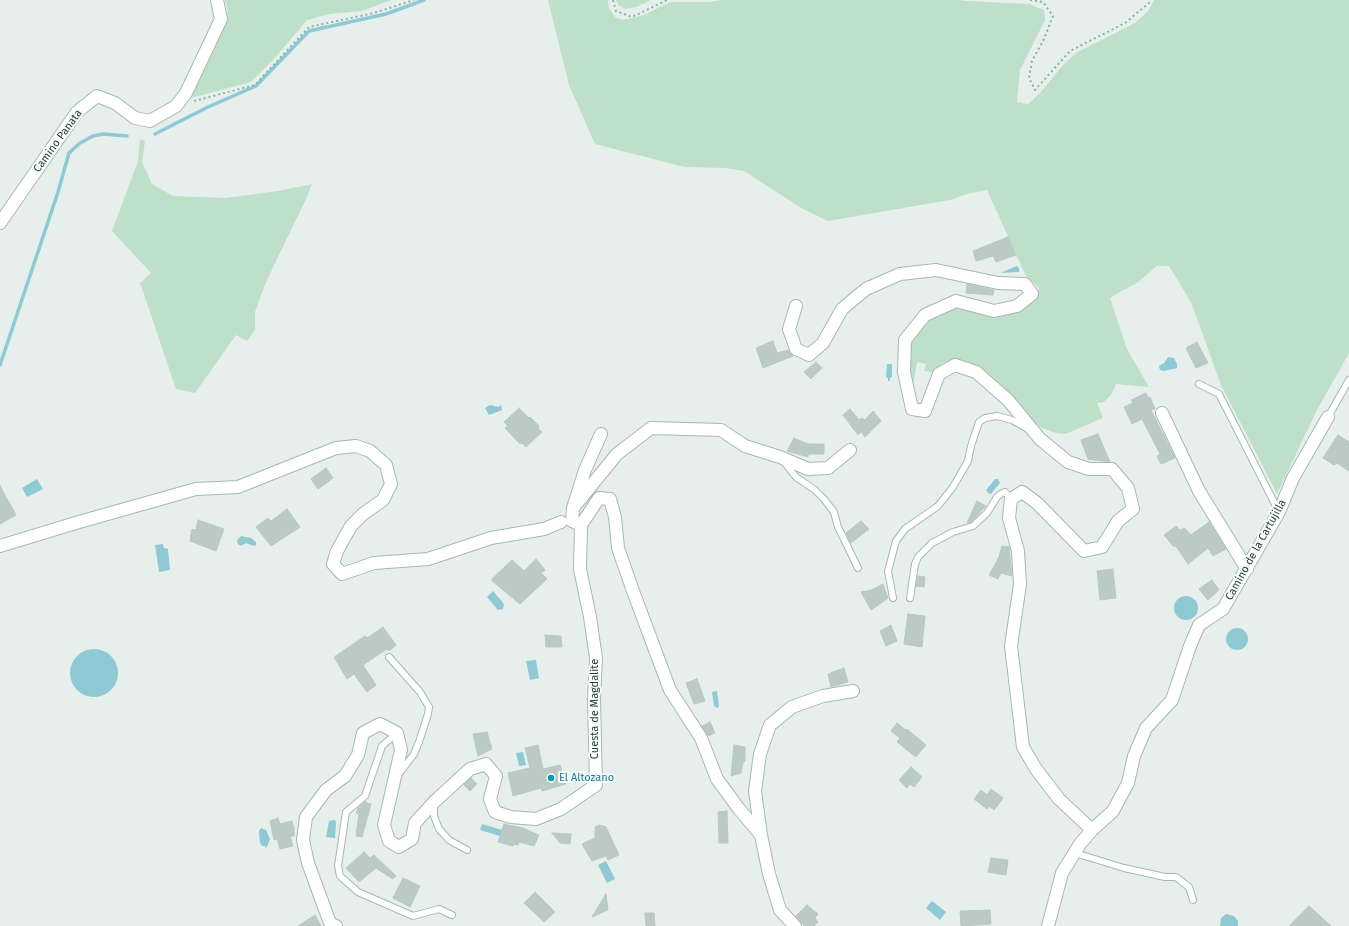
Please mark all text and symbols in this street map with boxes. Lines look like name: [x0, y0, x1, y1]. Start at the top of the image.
street label: Camino Panata: [31, 107, 85, 175]
street label: Camino de la Cartujilla: [1223, 497, 1289, 603]
street label: Cuesta de Magdalite: [588, 659, 602, 759]
place label: El Altozano: [559, 771, 614, 785]
marker: El Altozano: [546, 773, 556, 783]

